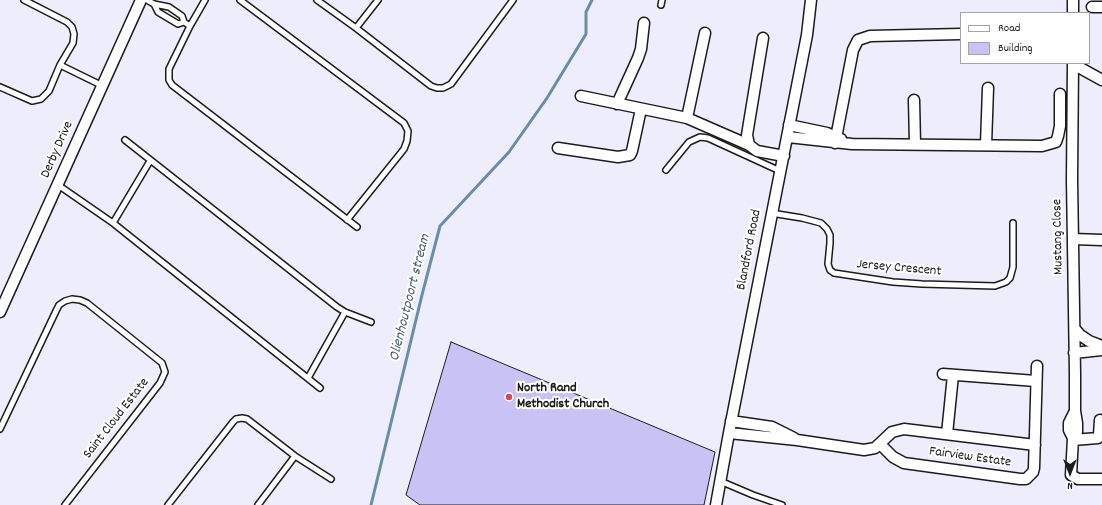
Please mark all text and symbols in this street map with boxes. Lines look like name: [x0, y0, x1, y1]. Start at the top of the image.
legend: [960, 12, 1090, 64]
text: Road: [998, 20, 1020, 37]
text: Building: [998, 40, 1033, 57]
street label: Derby Drive: [38, 119, 78, 181]
street label: Mustang Close: [1050, 199, 1068, 275]
street label: Blandford Road: [734, 208, 766, 292]
water label: Olienhoutpoort stream: [387, 233, 435, 363]
street label: Jersey Crescent: [856, 257, 942, 281]
street label: Saint Cloud Estate: [80, 375, 154, 463]
place label: North Rand Methodist Church: [517, 381, 609, 414]
marker: North Rand Methodist Church: [504, 392, 514, 402]
street label: Fairview Estate: [928, 444, 1012, 472]
north arrow: [1050, 453, 1090, 493]
text: N: [1067, 477, 1073, 493]

